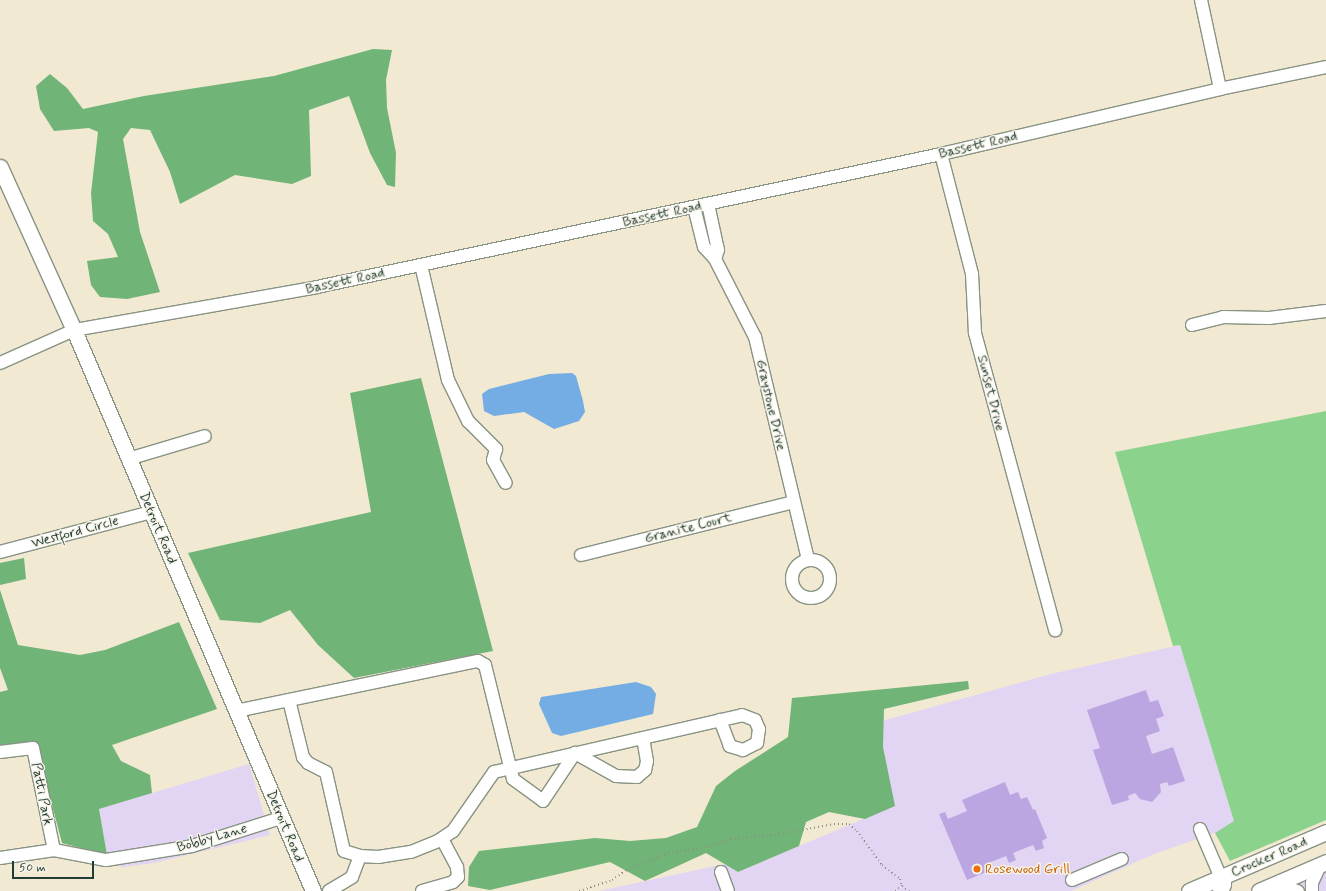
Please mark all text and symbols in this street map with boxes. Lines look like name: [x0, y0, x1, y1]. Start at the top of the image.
street label: Bassett Road: [937, 128, 1019, 162]
street label: Bassett Road: [621, 197, 703, 231]
street label: Bassett Road: [304, 264, 386, 298]
street label: Sunset Drive: [974, 354, 1008, 432]
street label: Graystone Drive: [752, 358, 790, 452]
street label: Detroit Road: [136, 490, 180, 566]
street label: Granite Court: [643, 509, 733, 547]
street label: Westford Circle: [29, 512, 121, 552]
street label: Patti Park: [28, 761, 56, 827]
street label: Detroit Road: [263, 788, 307, 864]
street label: Bobby Lane: [176, 820, 248, 856]
street label: Crocker Road: [1229, 834, 1309, 880]
scale bar: [14, 853, 96, 879]
text: 50 m: [19, 860, 46, 876]
place label: Rosewood Grill: [985, 861, 1068, 877]
marker: Rosewood Grill: [972, 864, 982, 874]

